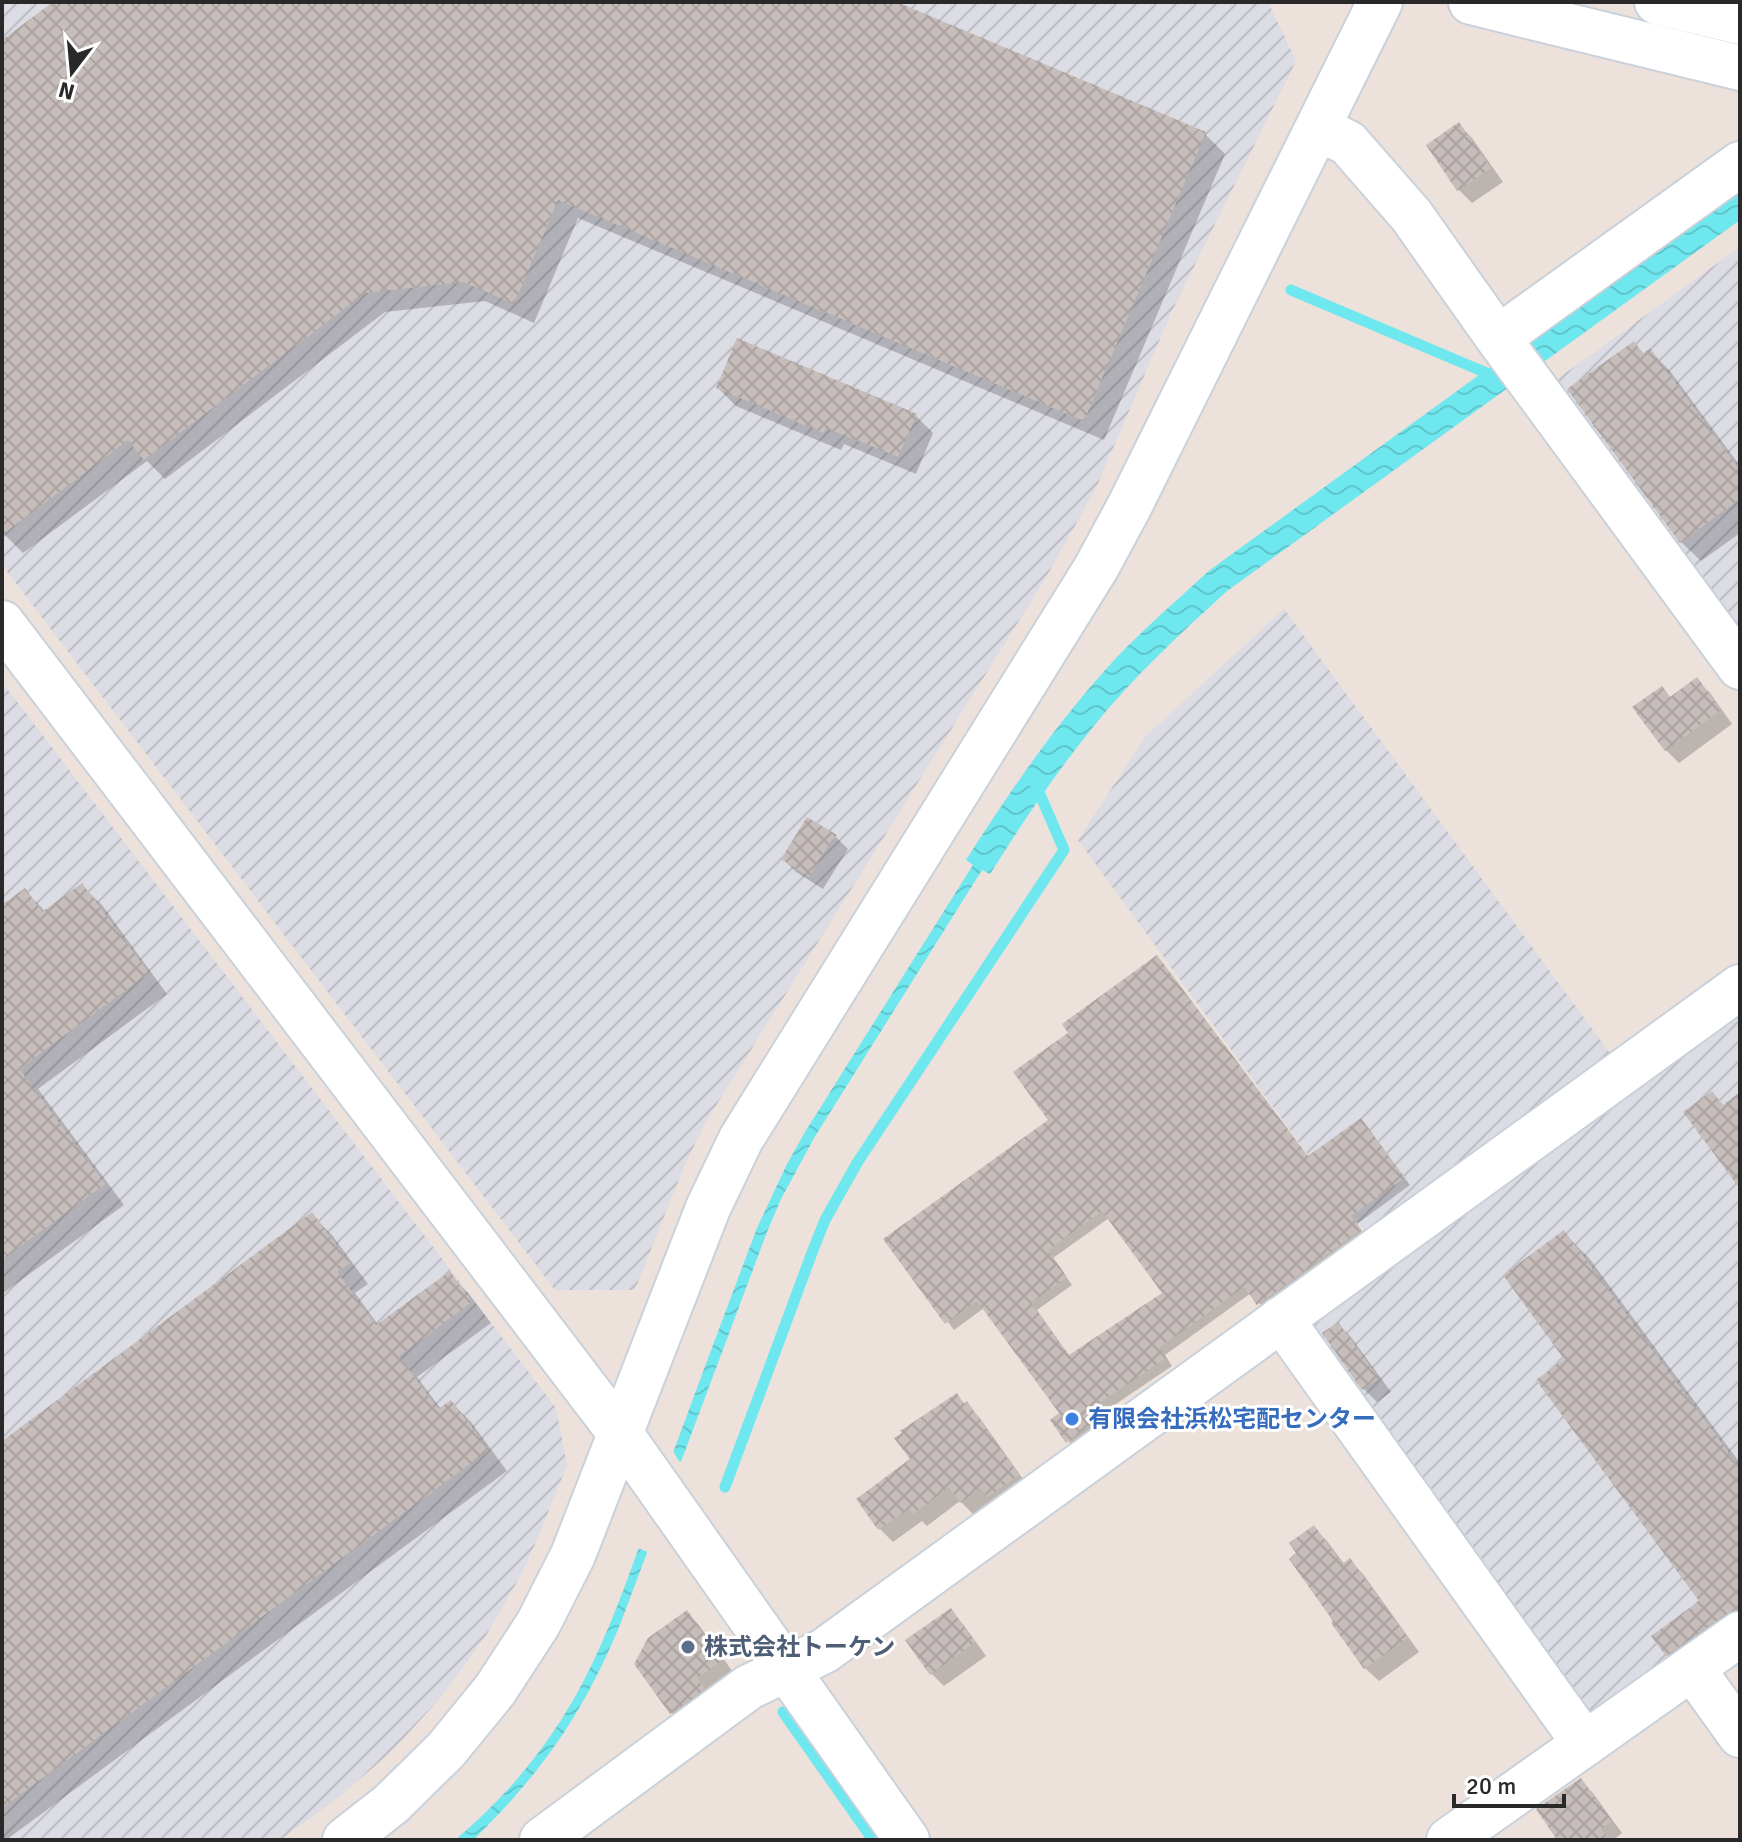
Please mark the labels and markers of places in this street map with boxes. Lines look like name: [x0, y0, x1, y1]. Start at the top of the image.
place label: 有限会社浜松宅配センター: [1088, 1404, 1376, 1434]
marker: 有限会社浜松宅配センター: [1063, 1410, 1081, 1428]
place label: 株式会社トーケン: [704, 1632, 895, 1662]
marker: 株式会社トーケン: [679, 1638, 697, 1656]

